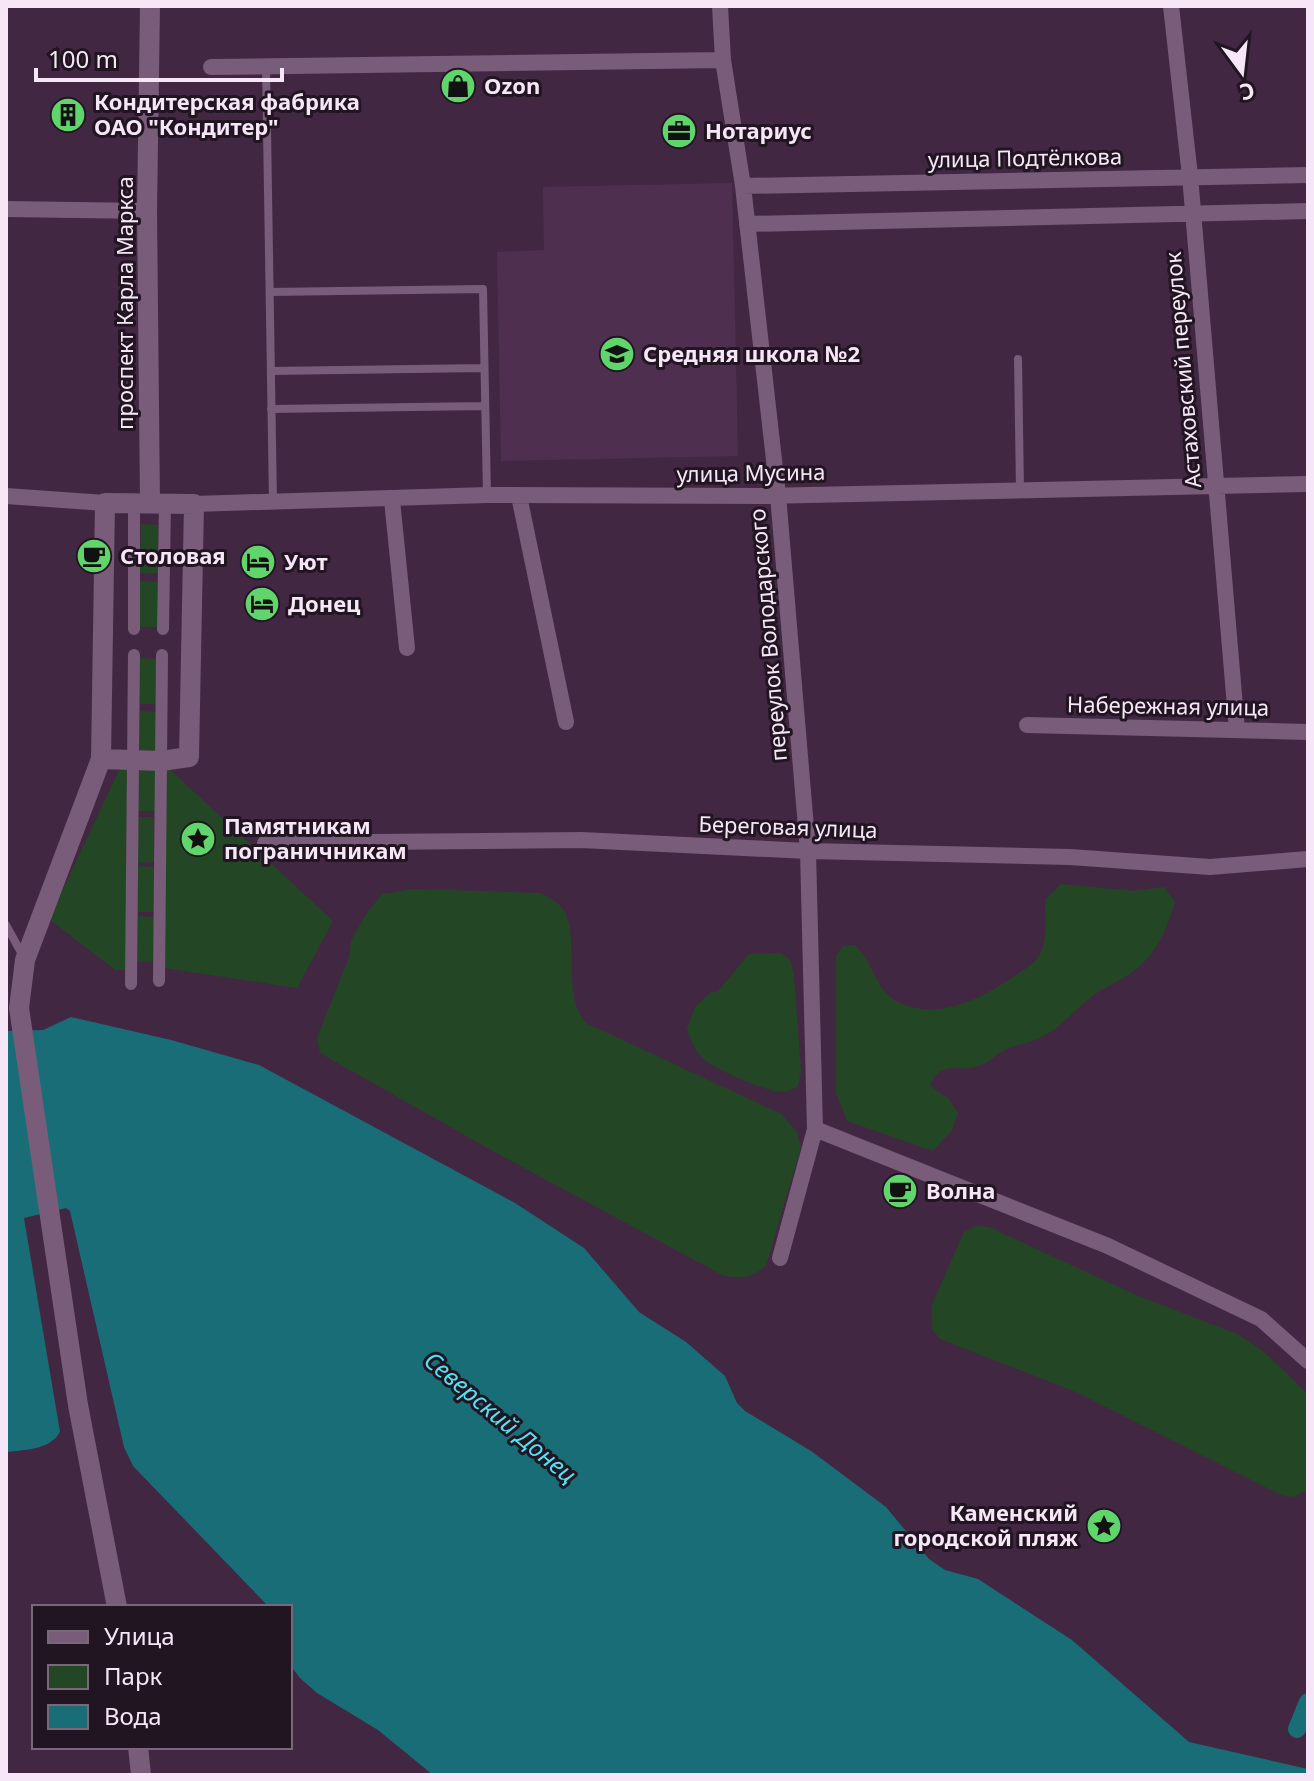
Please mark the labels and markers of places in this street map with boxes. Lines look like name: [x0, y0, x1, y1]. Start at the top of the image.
shop icon: Ozon: [439, 67, 477, 105]
place label: Ozon: [484, 70, 540, 100]
place label: Кондитерская фабрика ОАО "Кондитер": [94, 86, 360, 141]
building icon: Кондитерская фабрика ОАО "Кондитер": [49, 96, 87, 134]
office icon: Нотариус: [660, 112, 698, 150]
place label: Нотариус: [705, 115, 812, 145]
school or university icon: Средняя школа №2: [598, 335, 636, 373]
place label: Средняя школа №2: [643, 338, 860, 368]
cafe icon: Столовая: [75, 537, 113, 575]
place label: Столовая: [120, 540, 226, 570]
hotel icon: Уют: [239, 543, 277, 581]
place label: Уют: [284, 546, 328, 576]
hotel icon: Донец: [243, 585, 281, 623]
place label: Донец: [288, 588, 361, 618]
place label: Памятникам пограничникам: [224, 810, 407, 865]
place icon: Памятникам пограничникам: [179, 820, 217, 858]
cafe icon: Волна: [881, 1172, 919, 1210]
place label: Волна: [926, 1175, 995, 1205]
place label: Каменский городской пляж: [893, 1497, 1078, 1552]
place icon: Каменский городской пляж: [1085, 1507, 1123, 1545]

